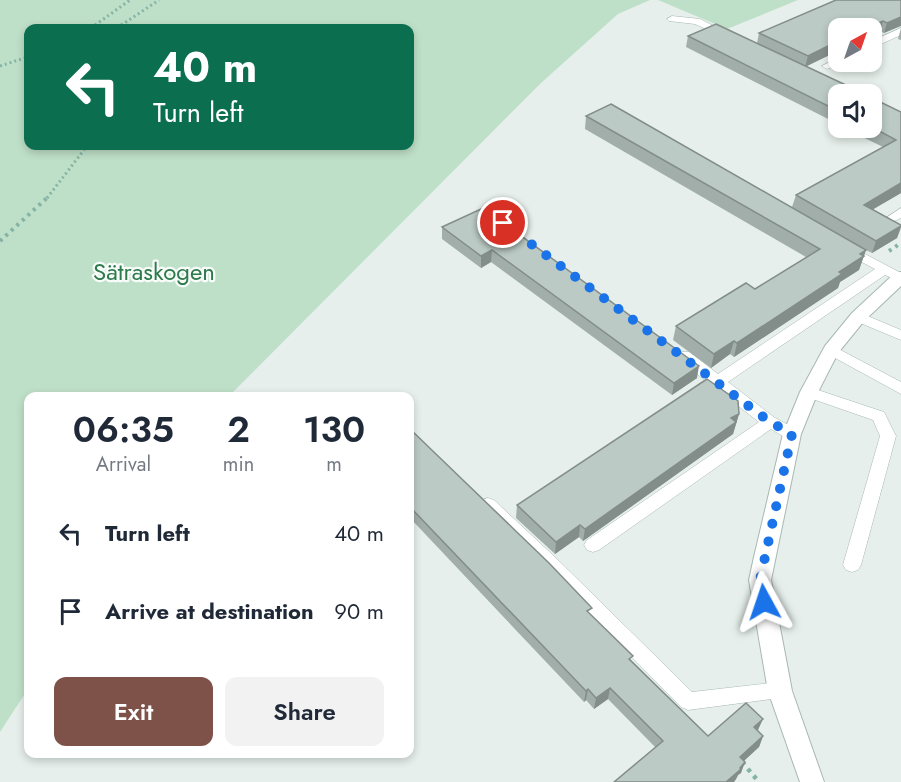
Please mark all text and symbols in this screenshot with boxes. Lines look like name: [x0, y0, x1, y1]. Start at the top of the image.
north arrow: [828, 18, 882, 72]
map controls: [828, 18, 882, 138]
text: 40 m: [153, 37, 257, 98]
icon: left: [54, 48, 132, 126]
button: sound: [828, 84, 882, 138]
text: Turn left: [153, 93, 243, 132]
pin: [477, 197, 528, 248]
icon: arrive: [486, 206, 519, 239]
park label: Sätraskogen: [93, 254, 215, 289]
text: 06:35: [73, 403, 174, 455]
text: 2: [227, 403, 250, 455]
text: 130: [303, 403, 365, 455]
text: Arrival: [96, 450, 151, 479]
text: min: [223, 450, 254, 479]
text: m: [326, 450, 342, 479]
icon: left: [54, 517, 87, 550]
text: Turn left: [105, 517, 190, 549]
text: 40 m: [334, 517, 384, 549]
position arrow: [732, 570, 796, 634]
icon: arrive: [54, 595, 87, 628]
text: Arrive at destination: [105, 595, 314, 627]
text: 90 m: [334, 595, 384, 627]
button: Exit: [54, 677, 213, 746]
button: Share: [225, 677, 384, 746]

